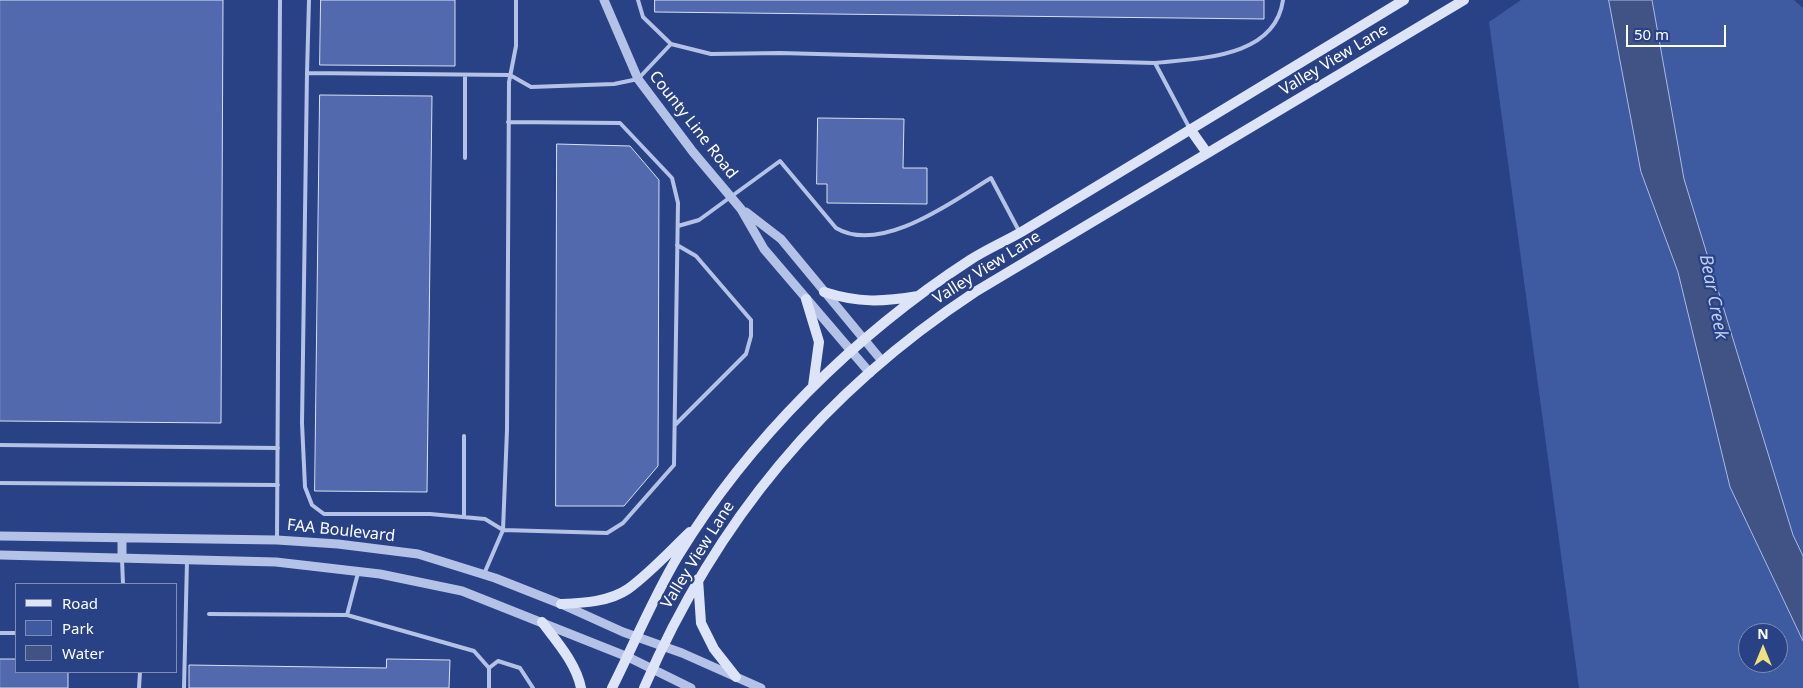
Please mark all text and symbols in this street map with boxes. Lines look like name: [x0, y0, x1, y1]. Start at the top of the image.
scale bar: [1628, 15, 1728, 47]
street label: Valley View Lane: [1276, 20, 1392, 100]
text: 50 m: [1634, 24, 1669, 44]
street label: County Line Road: [645, 67, 741, 183]
street label: Valley View Lane: [930, 227, 1044, 309]
water label: Bear Creek: [1694, 253, 1732, 341]
street label: Valley View Lane: [657, 498, 739, 612]
street label: FAA Boulevard: [286, 516, 396, 546]
legend: [15, 583, 178, 673]
text: Road: [62, 593, 98, 613]
text: Park: [62, 618, 94, 638]
north arrow: [1738, 623, 1788, 673]
text: N: [1757, 624, 1769, 643]
text: Water: [62, 643, 104, 663]

